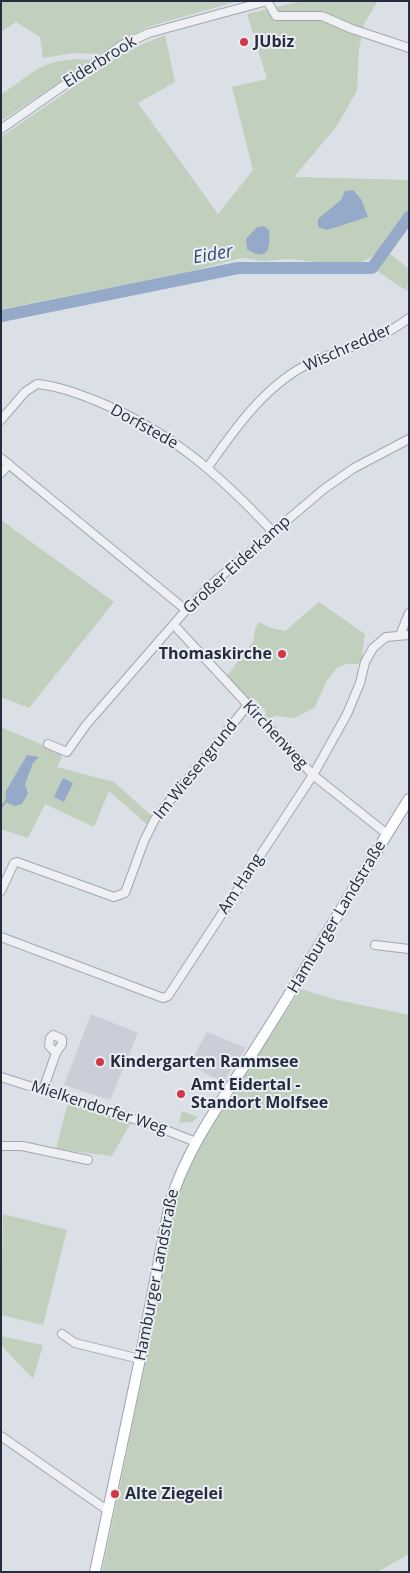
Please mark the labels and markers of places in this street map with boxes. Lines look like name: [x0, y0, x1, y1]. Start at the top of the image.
place label: JUbiz: [254, 32, 294, 52]
marker: JUbiz: [238, 36, 250, 48]
place label: Thomaskirche: [159, 644, 272, 664]
marker: Thomaskirche: [276, 648, 288, 660]
place label: Kindergarten Rammsee: [110, 1052, 298, 1072]
marker: Kindergarten Rammsee: [94, 1056, 106, 1068]
place label: Amt Eidertal - Standort Molfsee: [191, 1075, 328, 1113]
marker: Amt Eidertal - Standort Molfsee: [175, 1088, 187, 1100]
place label: Alte Ziegelei: [125, 1484, 223, 1504]
marker: Alte Ziegelei: [109, 1488, 121, 1500]

